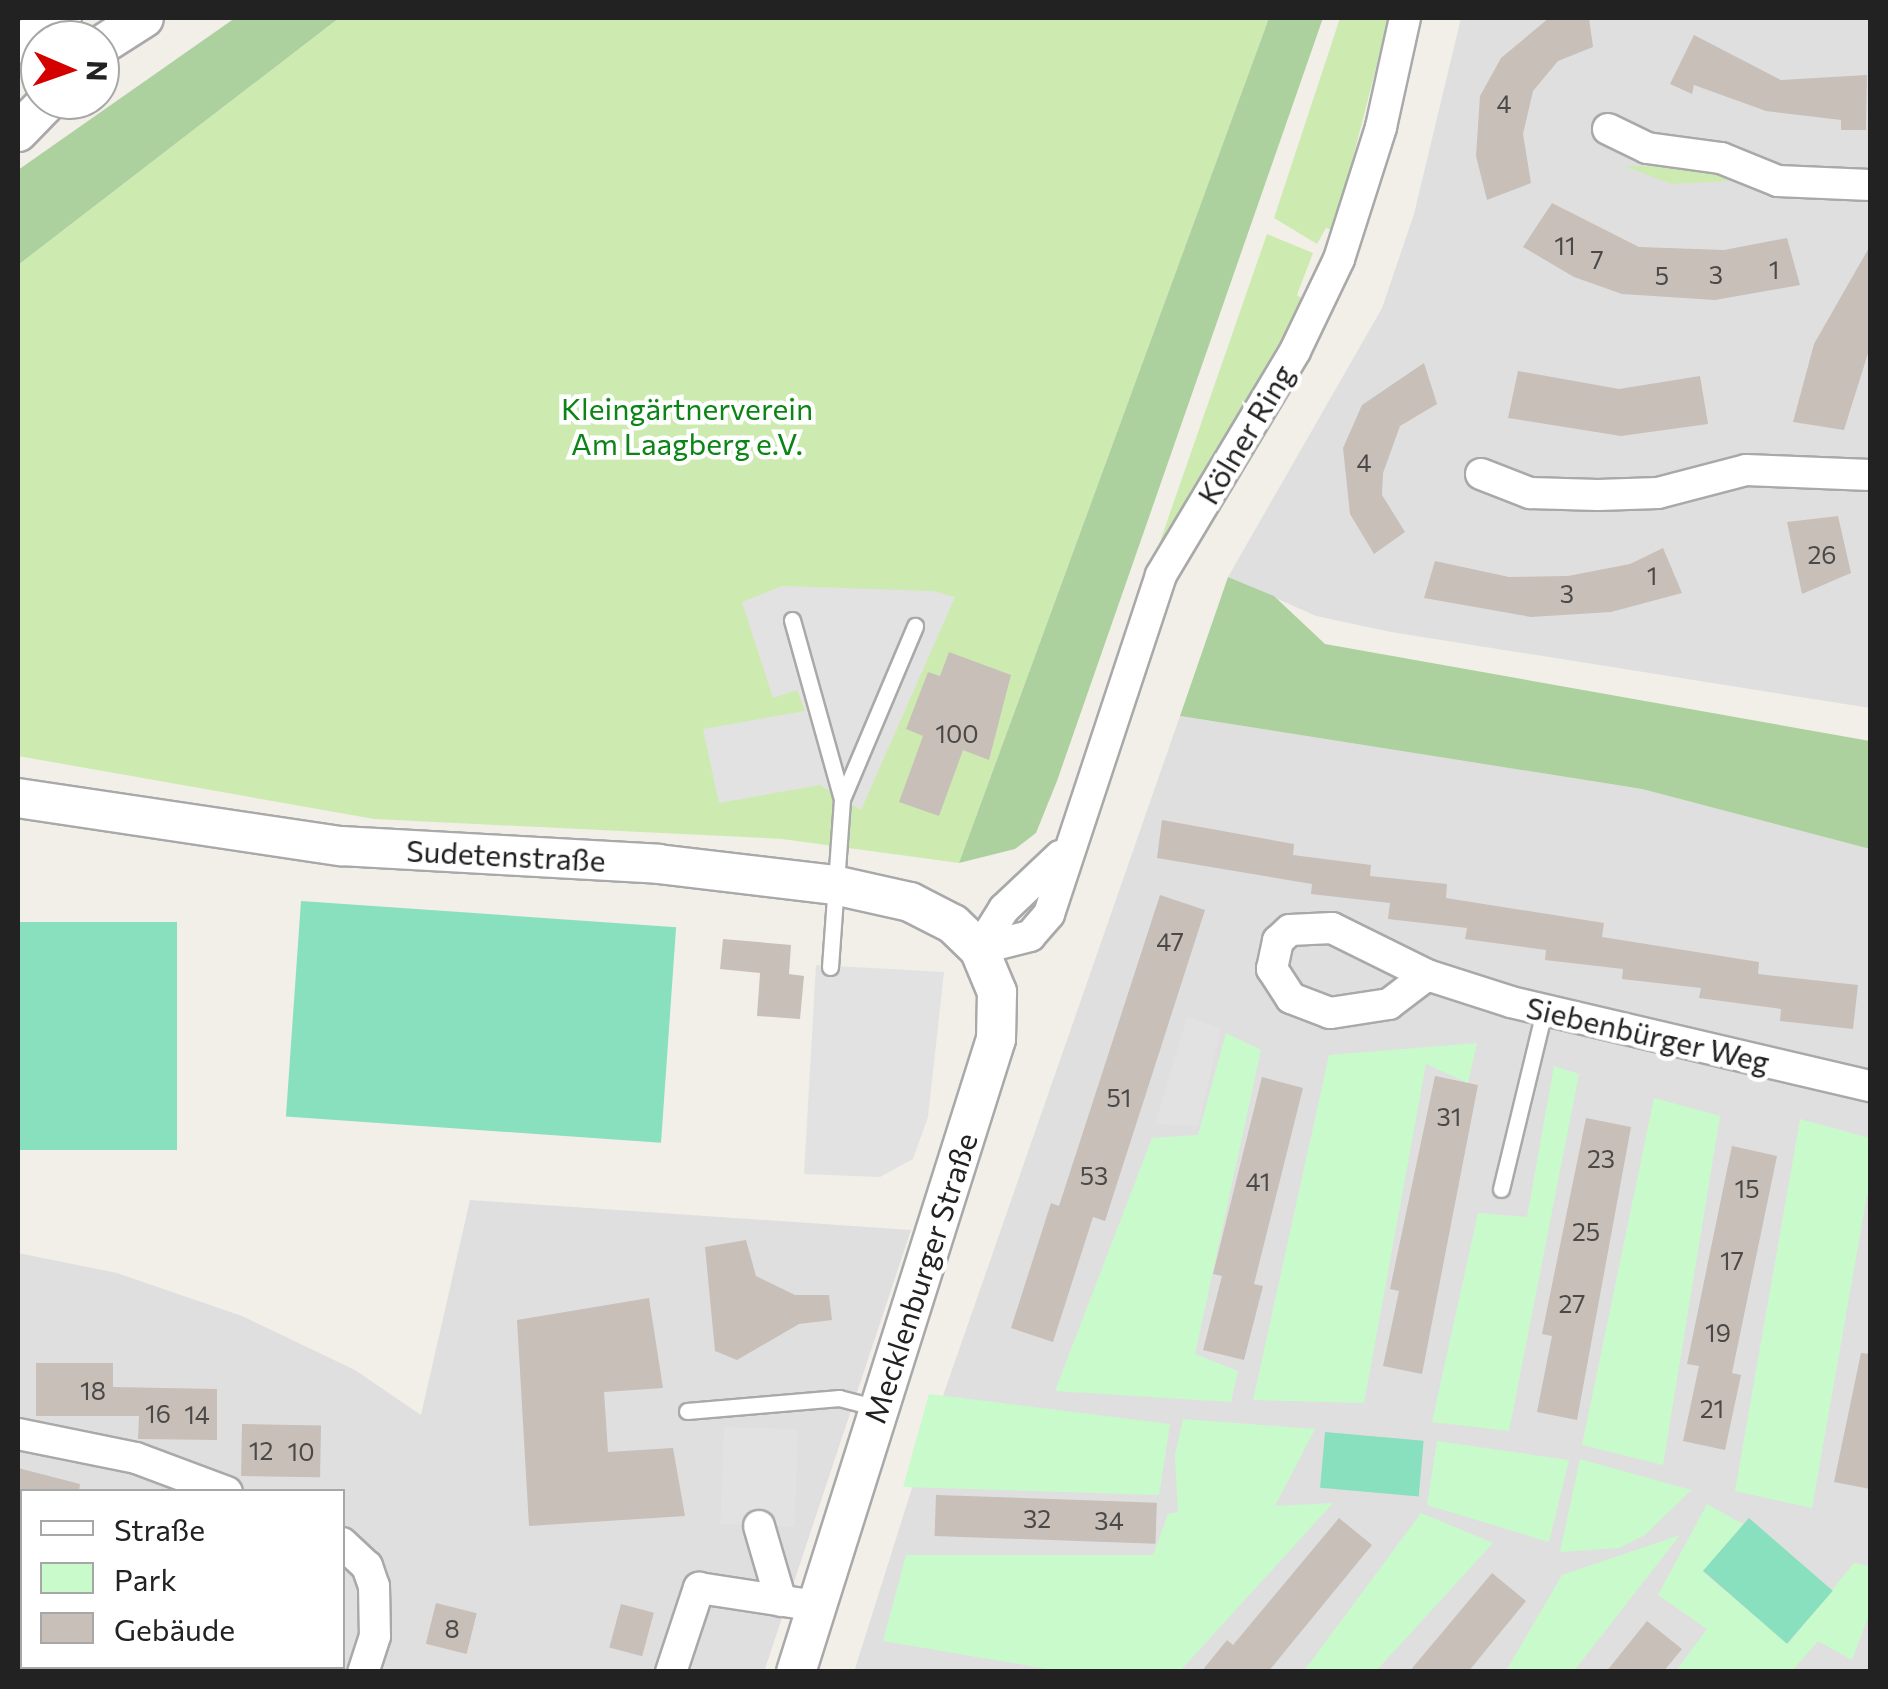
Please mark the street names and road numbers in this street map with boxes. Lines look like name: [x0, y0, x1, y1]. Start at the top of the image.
street label: Kölner Ring: [1189, 358, 1301, 510]
street label: Sudetenstraße: [405, 832, 607, 878]
street label: Siebenbürger Weg: [1523, 989, 1773, 1079]
street label: Mecklenburger Straße: [856, 1128, 984, 1428]

